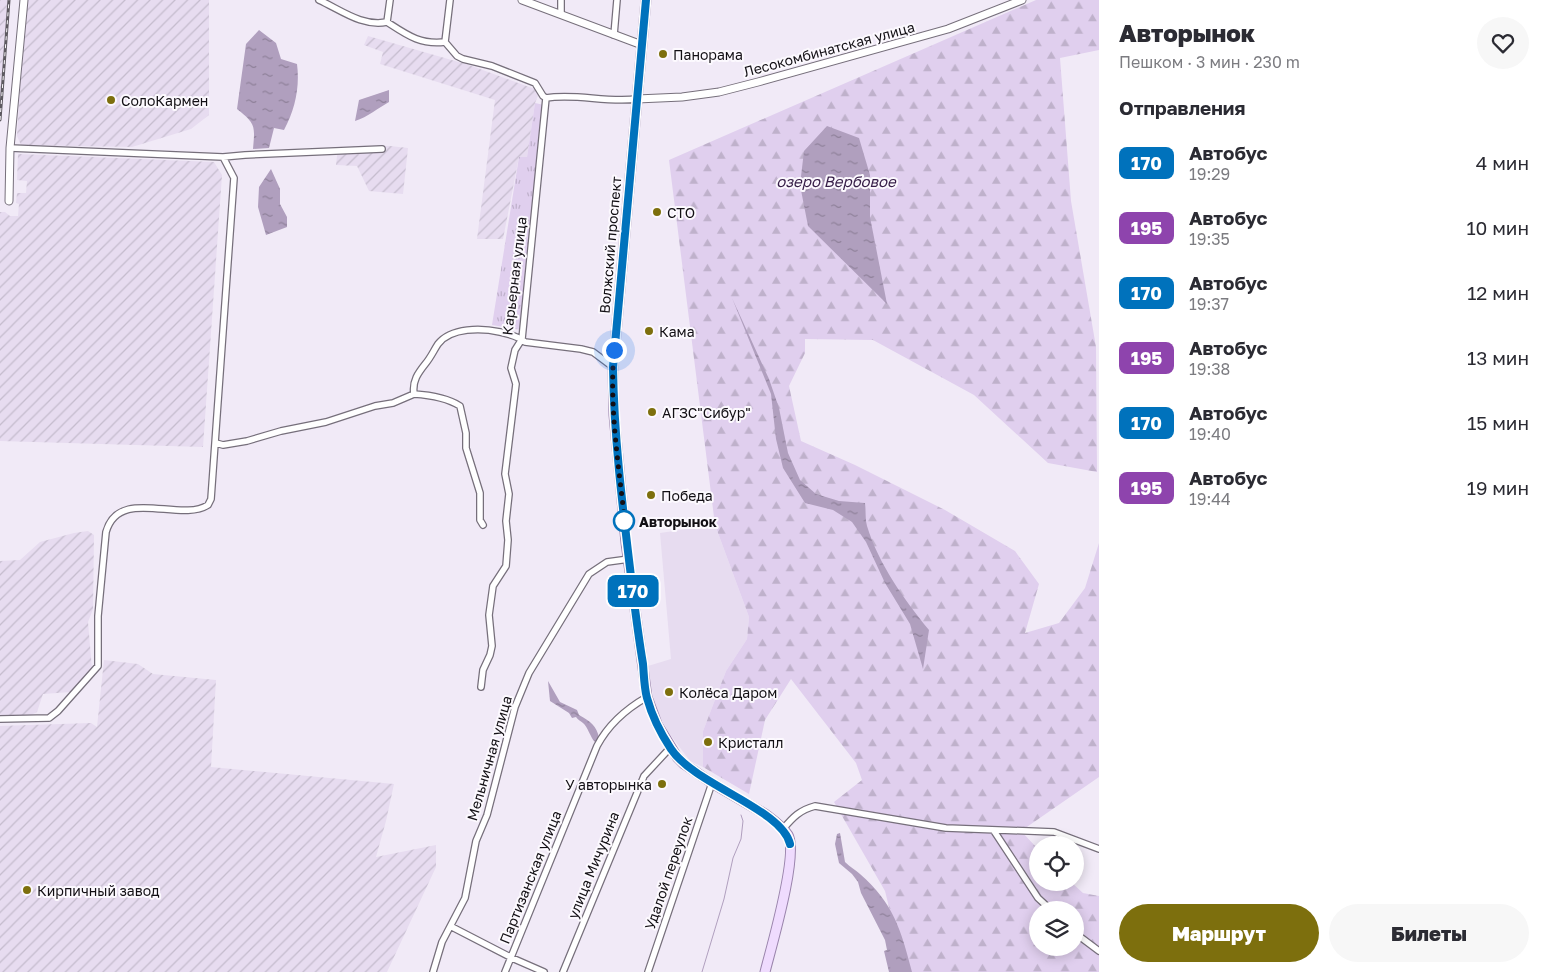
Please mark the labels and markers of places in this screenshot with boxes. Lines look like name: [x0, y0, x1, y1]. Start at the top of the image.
place label: Панорама: [673, 46, 743, 63]
marker: Панорама: [657, 48, 669, 60]
place label: СолоКармен: [121, 92, 208, 109]
marker: СолоКармен: [105, 94, 117, 106]
place label: СТО: [667, 204, 695, 221]
marker: СТО: [651, 206, 663, 218]
place label: Кама: [659, 323, 695, 340]
marker: Кама: [643, 325, 655, 337]
place label: АГЗС"Сибур": [662, 404, 751, 421]
marker: АГЗС"Сибур": [646, 406, 658, 418]
place label: Победа: [661, 487, 713, 504]
marker: Победа: [645, 489, 657, 501]
marker: Авторынок: [613, 510, 635, 532]
place label: Авторынок: [639, 513, 717, 530]
place label: Колёса Даром: [679, 684, 777, 701]
marker: Колёса Даром: [663, 686, 675, 698]
place label: Кристалл: [718, 734, 783, 751]
marker: Кристалл: [702, 736, 714, 748]
place label: У авторынка: [565, 776, 652, 793]
marker: У авторынка: [656, 778, 668, 790]
place label: Кирпичный завод: [37, 882, 160, 899]
marker: Кирпичный завод: [21, 884, 33, 896]

